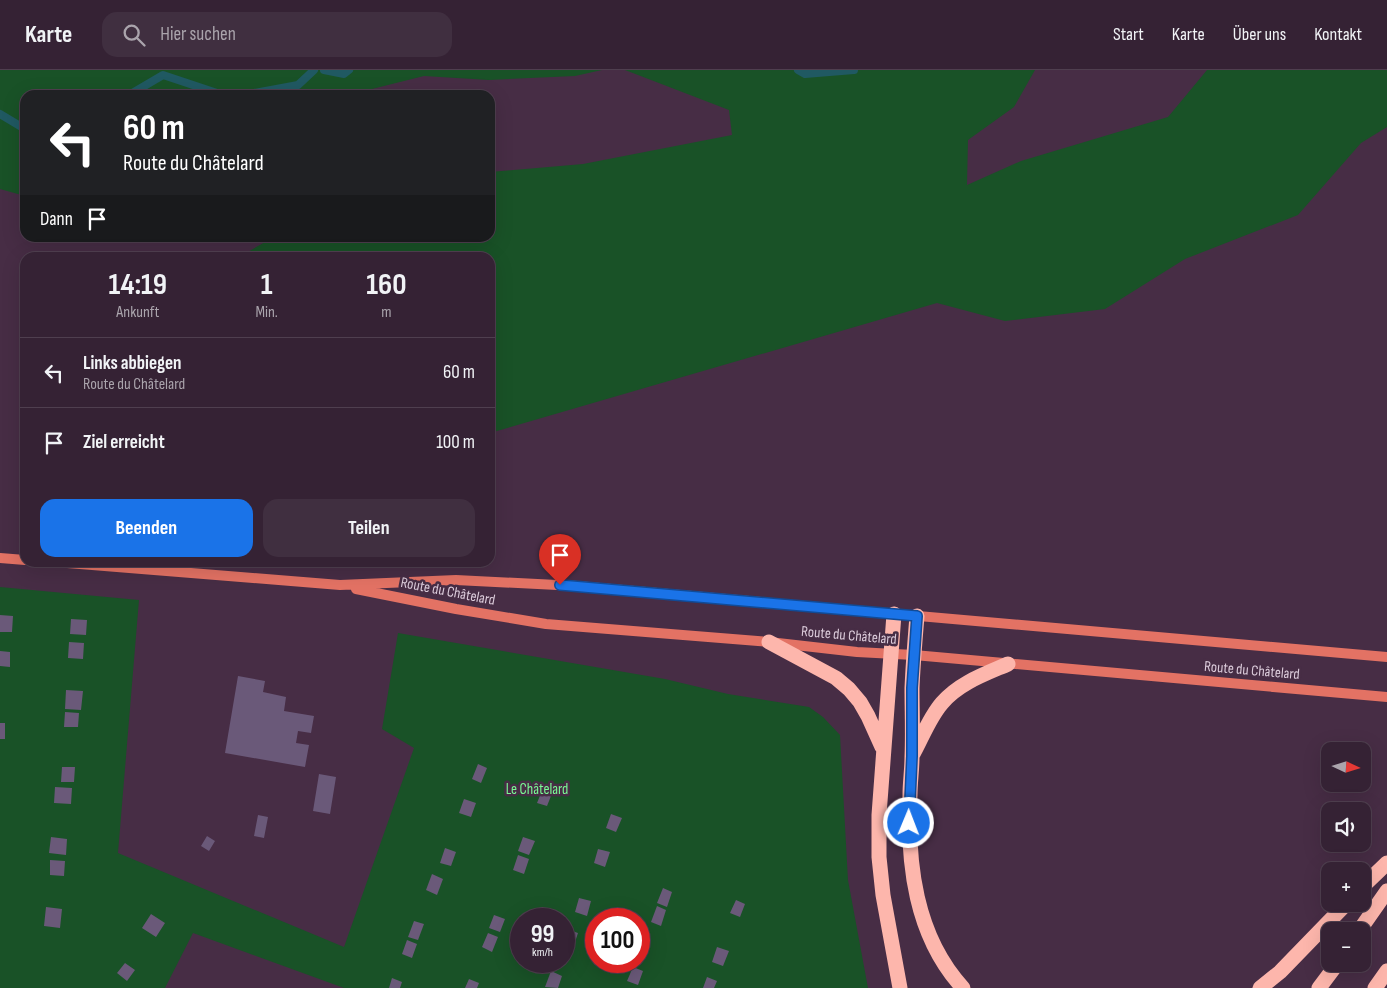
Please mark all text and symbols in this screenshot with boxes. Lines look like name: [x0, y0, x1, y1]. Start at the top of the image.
search box: [102, 12, 452, 57]
text: Karte: [25, 20, 72, 49]
icon: search: [120, 21, 148, 49]
text: Hier suchen: [160, 23, 236, 46]
text: Start: [1113, 24, 1144, 45]
text: Karte: [1172, 24, 1205, 45]
text: Über uns: [1233, 24, 1286, 45]
text: Kontakt: [1314, 24, 1362, 45]
text: 60 m: [123, 107, 185, 150]
icon: left: [40, 110, 105, 175]
text: Route du Châtelard: [123, 150, 264, 177]
icon: arrive: [83, 205, 111, 233]
text: Dann: [40, 208, 73, 231]
text: 14:19: [108, 267, 167, 303]
text: 1: [261, 267, 273, 303]
text: 160: [366, 267, 407, 303]
text: Ankunft: [116, 303, 159, 322]
text: Min.: [256, 303, 278, 322]
text: m: [381, 303, 392, 322]
text: Links abbiegen: [83, 352, 181, 375]
icon: left: [40, 359, 68, 387]
text: 60 m: [443, 361, 475, 384]
text: Route du Châtelard: [83, 375, 185, 394]
icon: arrive: [40, 429, 68, 457]
text: Ziel erreicht: [83, 431, 165, 454]
text: 100 m: [436, 431, 475, 454]
button: Beenden: [40, 499, 253, 557]
button: Teilen: [263, 499, 475, 557]
pin: [539, 534, 581, 585]
icon: arrive: [546, 541, 574, 569]
street label: Route du Châtelard: [399, 573, 497, 610]
street label: Route du Châtelard: [800, 622, 898, 649]
street label: Route du Châtelard: [1203, 657, 1301, 684]
north arrow: [1321, 742, 1371, 792]
map controls: [1321, 742, 1371, 972]
park label: Le Châtelard: [506, 780, 568, 799]
position arrow: [882, 796, 934, 848]
button: sound: [1321, 802, 1371, 852]
button: +: [1321, 862, 1371, 912]
speed limit sign: 100: [585, 908, 650, 973]
text: 99: [531, 919, 554, 950]
button: −: [1321, 922, 1371, 972]
text: km/h: [532, 945, 553, 960]

